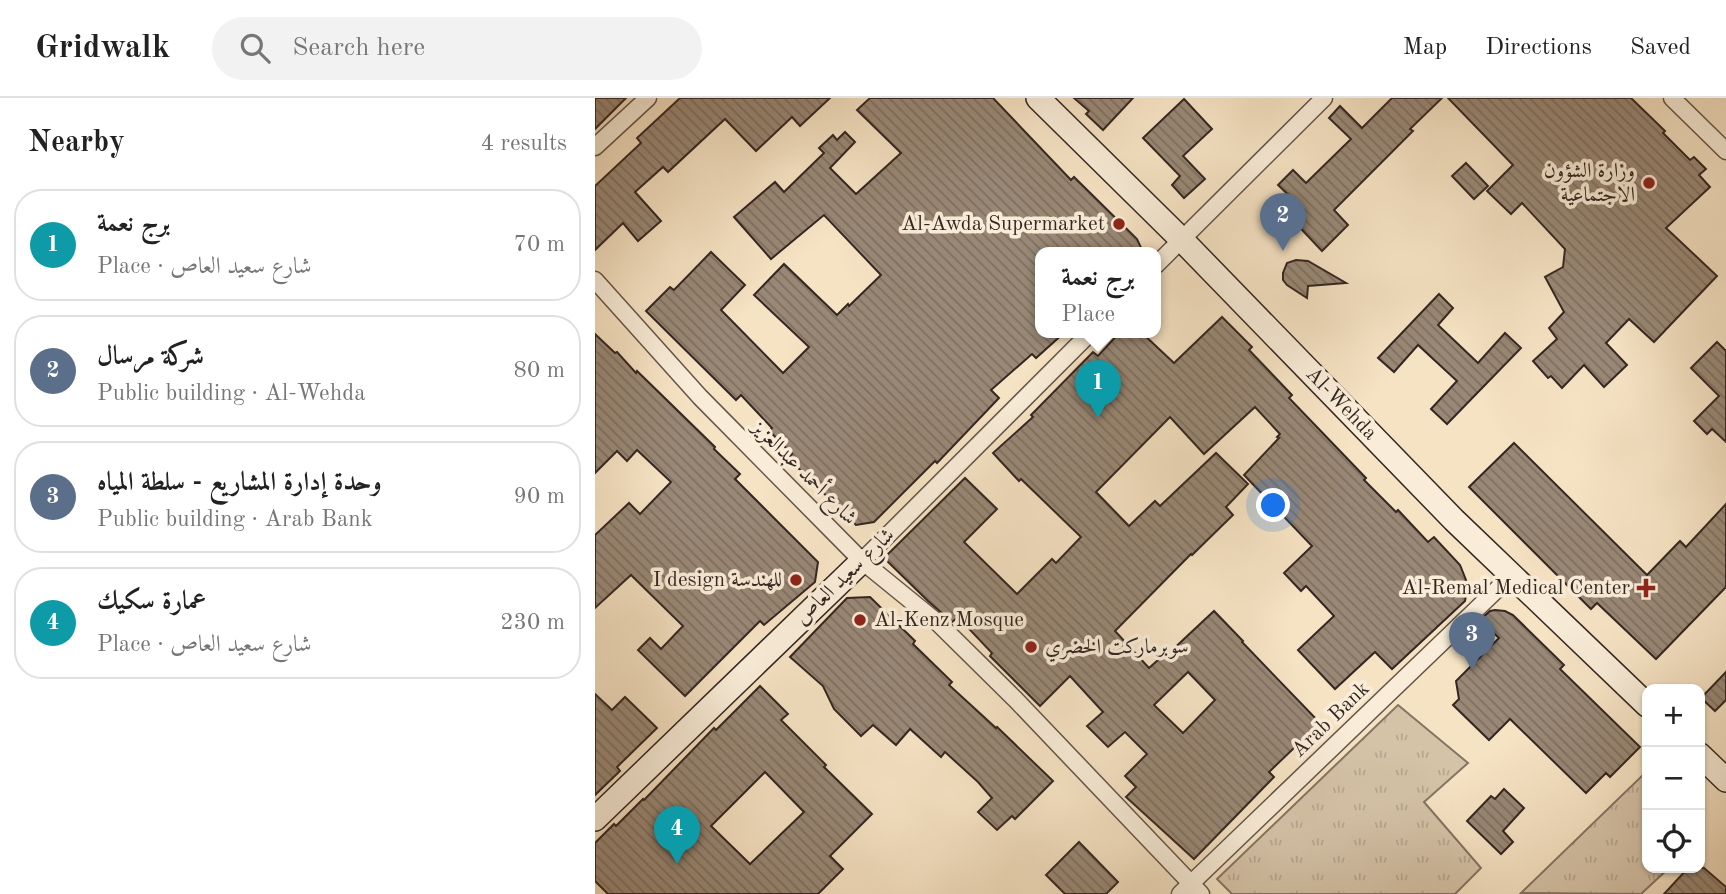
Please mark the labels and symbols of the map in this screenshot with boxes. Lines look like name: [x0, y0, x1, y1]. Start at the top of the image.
place label: وزارة الشؤون الاجتماعية: [1544, 161, 1635, 206]
marker: وزارة الشؤون الاجتماعية: [1641, 175, 1657, 191]
pin: 2: [1260, 193, 1306, 251]
place label: Al-Awda Supermarket: [901, 214, 1105, 235]
marker: Al-Awda Supermarket: [1111, 216, 1127, 232]
pin: 1: [1075, 360, 1121, 418]
street label: Al-Wehda: [1301, 363, 1381, 445]
street label: شارع أحمد عبدالعزيز: [742, 411, 865, 534]
your location: [1256, 488, 1290, 522]
street label: شارع سعيد العاص: [791, 525, 903, 634]
place label: I design للهندسة: [653, 570, 782, 591]
marker: I design للهندسة: [788, 572, 804, 588]
place label: Al-Remal Medical Center: [1402, 578, 1630, 599]
marker: Al-Remal Medical Center: [1636, 578, 1656, 598]
place label: Al-Kenz Mosque: [874, 610, 1024, 631]
marker: Al-Kenz Mosque: [852, 612, 868, 628]
pin: 3: [1449, 612, 1495, 670]
place label: سوبرماركت الخضري: [1045, 637, 1189, 662]
marker: سوبرماركت الخضري: [1023, 639, 1039, 655]
street label: Arab Bank: [1288, 678, 1374, 762]
pin: 4: [654, 806, 700, 864]

